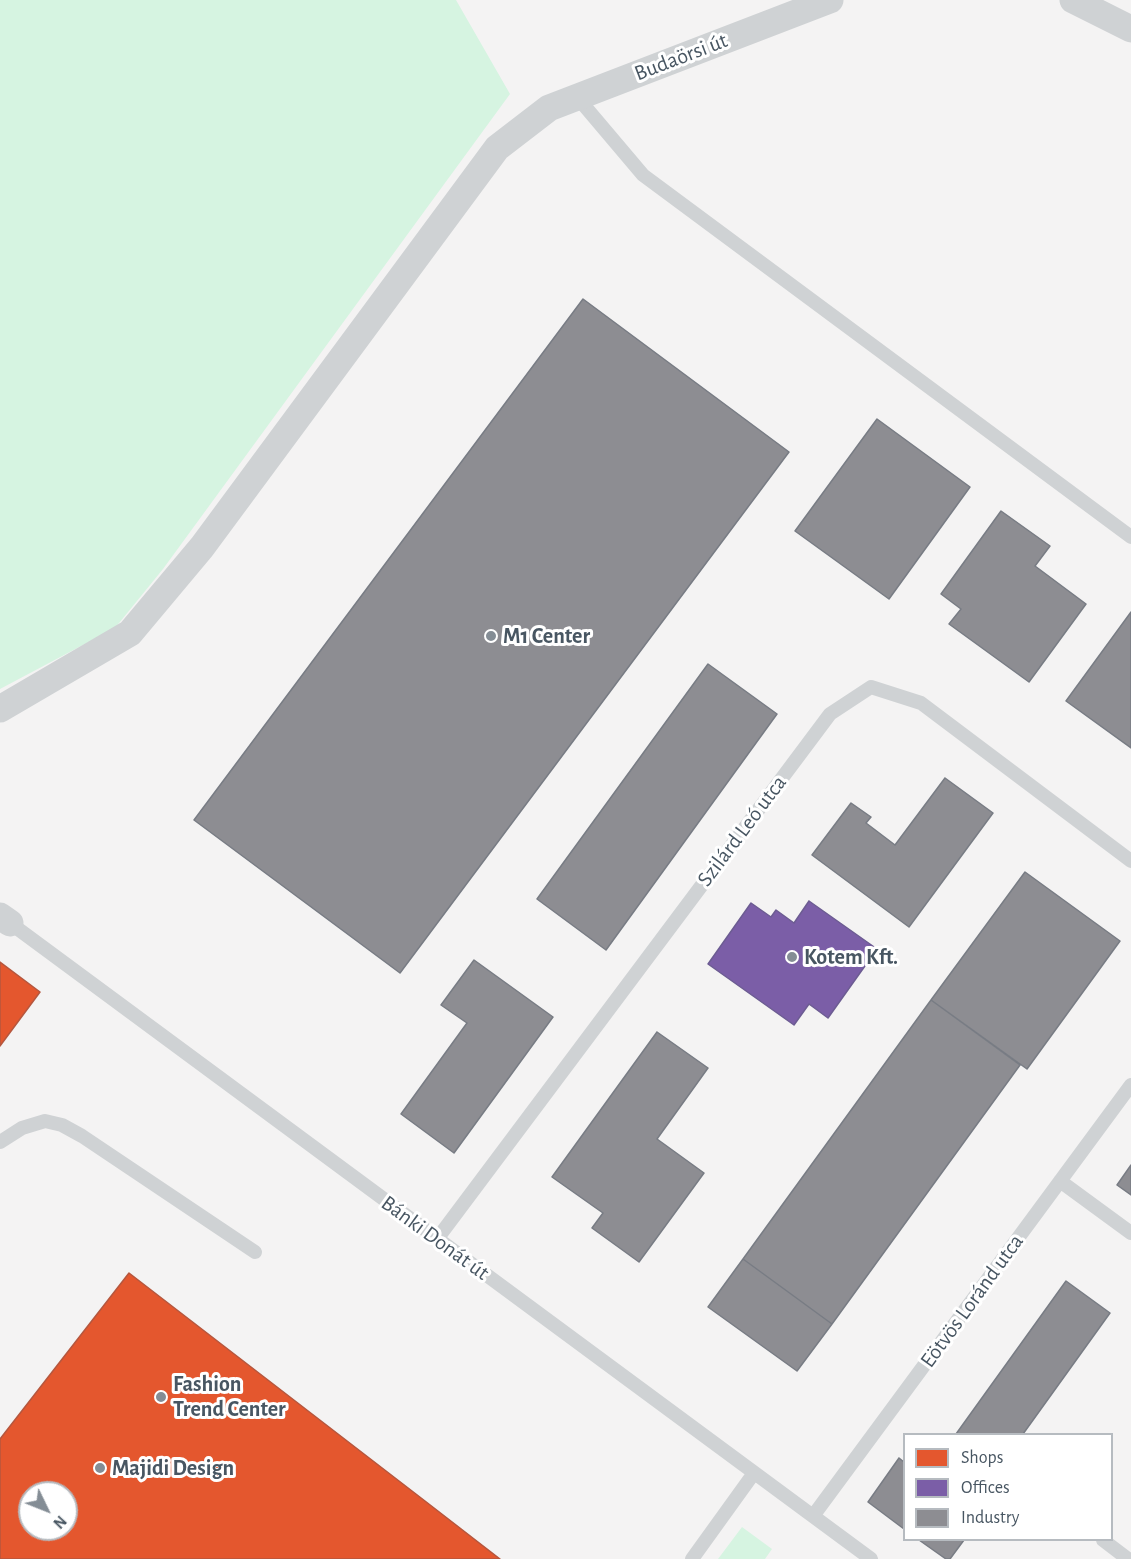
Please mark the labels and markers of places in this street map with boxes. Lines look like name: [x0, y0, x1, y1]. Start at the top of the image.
place label: M1 Center: [503, 623, 590, 649]
marker: M1 Center: [484, 629, 498, 643]
place label: Kotem Kft.: [804, 944, 898, 970]
marker: Kotem Kft.: [785, 950, 799, 964]
place label: Fashion Trend Center: [173, 1371, 286, 1422]
marker: Fashion Trend Center: [154, 1390, 168, 1404]
place label: Majidi Design: [112, 1455, 234, 1481]
marker: Majidi Design: [93, 1461, 107, 1475]

